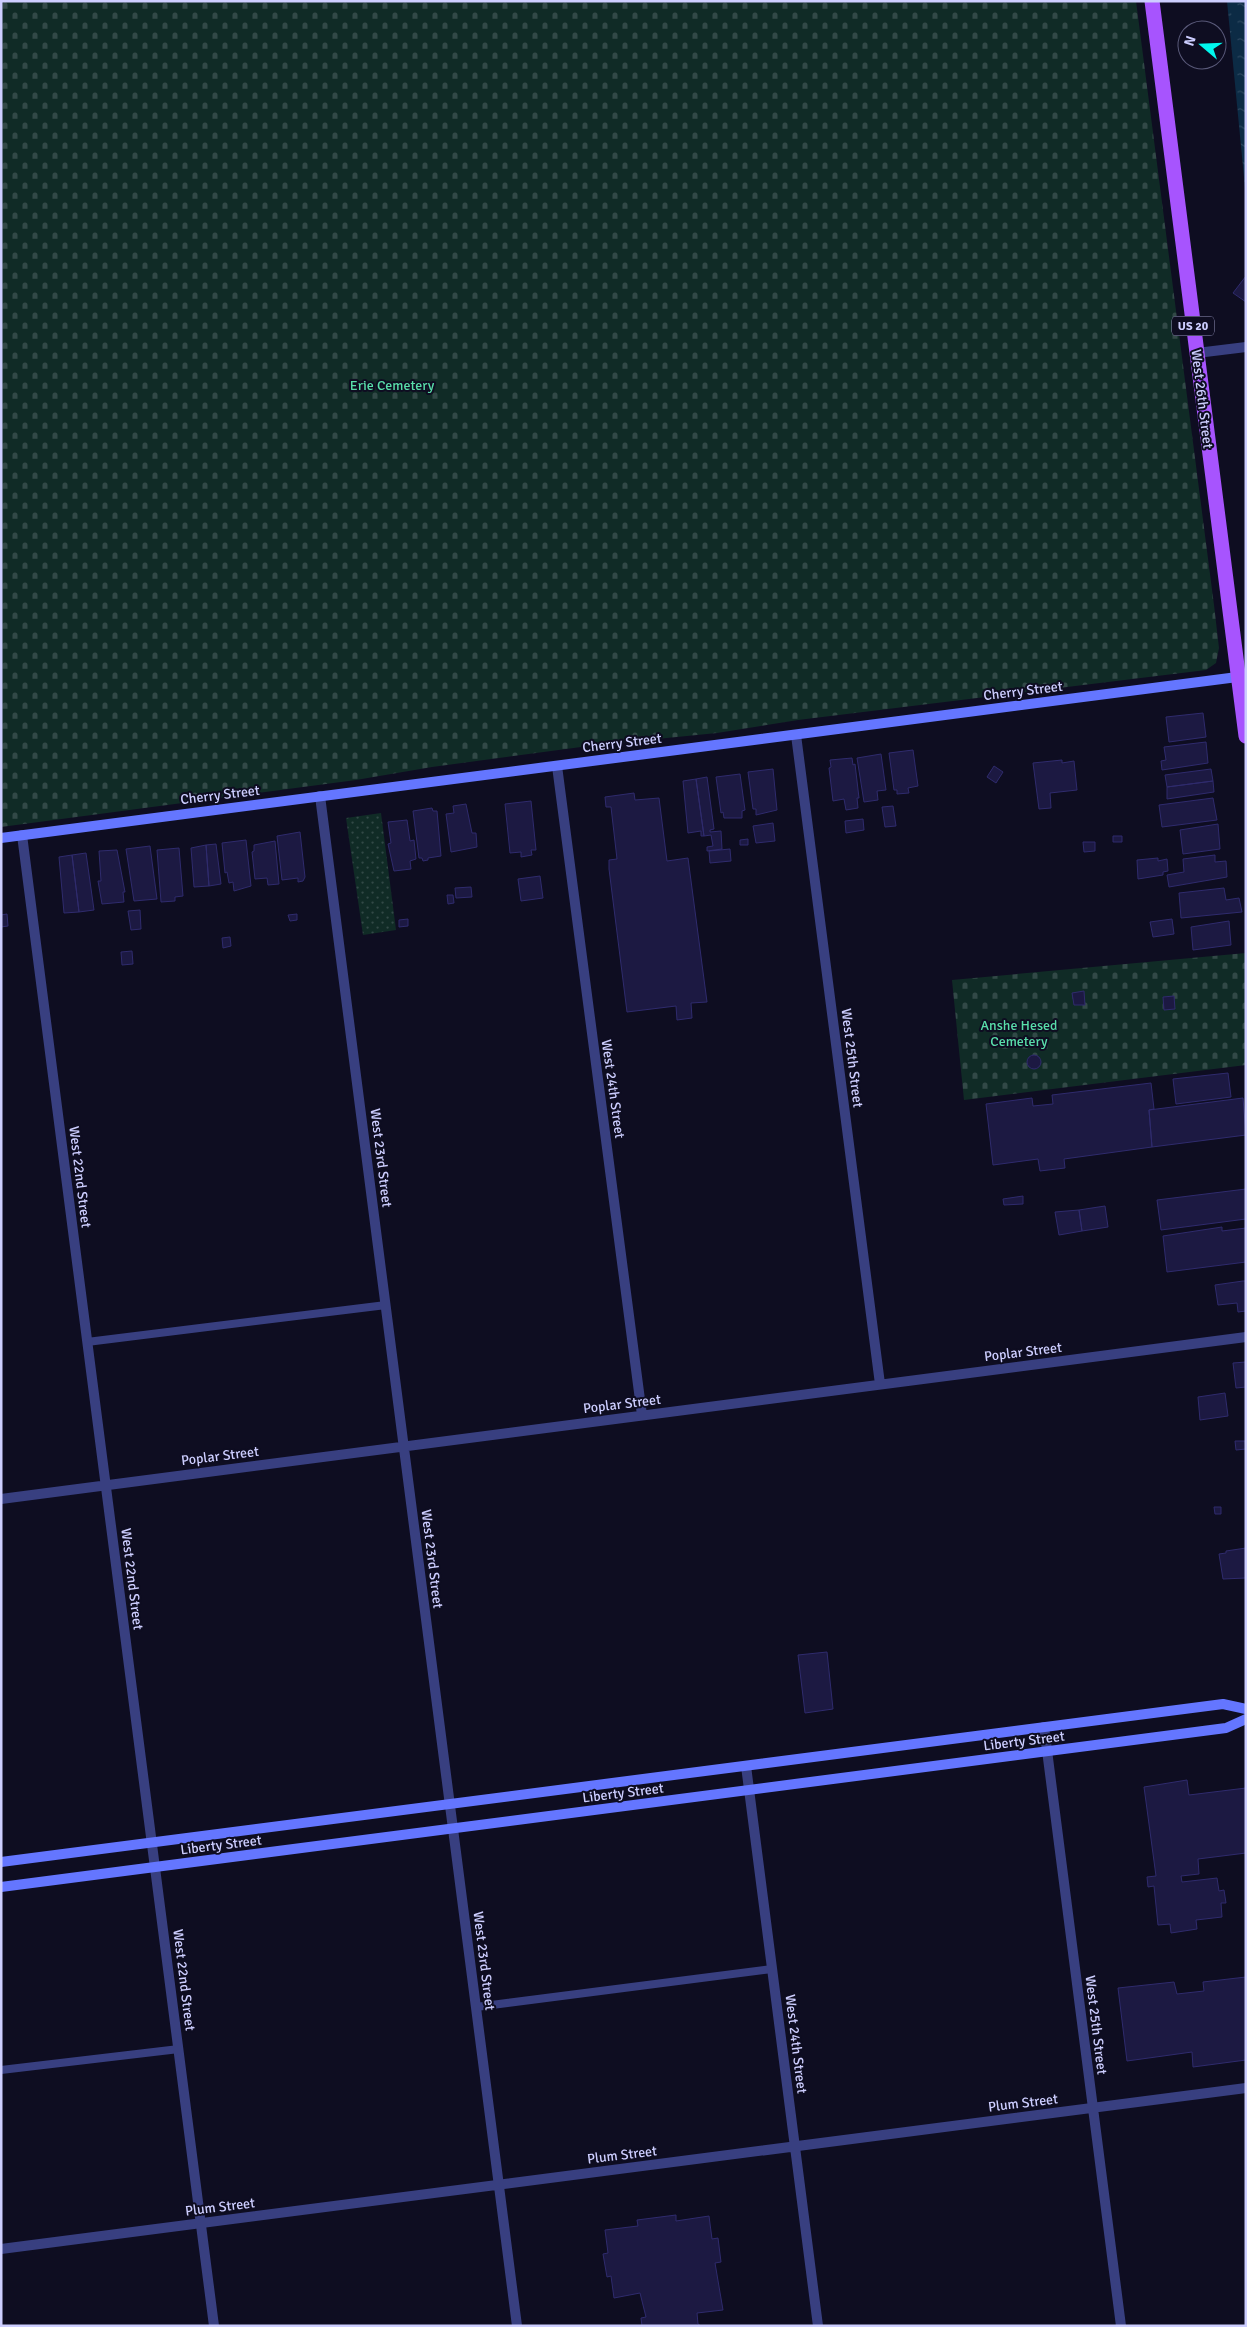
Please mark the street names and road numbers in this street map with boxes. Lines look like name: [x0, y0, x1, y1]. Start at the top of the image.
road number: US 20: [1172, 316, 1214, 336]
street label: West 26th Street: [1187, 348, 1217, 450]
street label: Cherry Street: [982, 678, 1064, 704]
street label: Cherry Street: [581, 730, 663, 756]
street label: Cherry Street: [179, 782, 261, 808]
street label: West 25th Street: [837, 1007, 867, 1109]
street label: West 24th Street: [598, 1038, 628, 1140]
street label: West 23rd Street: [366, 1108, 396, 1209]
street label: West 22nd Street: [65, 1125, 95, 1229]
street label: Poplar Street: [983, 1339, 1063, 1365]
street label: Poplar Street: [582, 1391, 662, 1417]
street label: Poplar Street: [180, 1443, 260, 1469]
street label: West 23rd Street: [417, 1509, 447, 1610]
street label: West 22nd Street: [117, 1527, 147, 1631]
street label: Liberty Street: [982, 1728, 1066, 1754]
street label: Liberty Street: [581, 1780, 665, 1806]
street label: Liberty Street: [179, 1832, 263, 1858]
street label: West 23rd Street: [469, 1911, 499, 2012]
street label: West 22nd Street: [169, 1928, 199, 2032]
street label: West 25th Street: [1081, 1974, 1111, 2076]
street label: West 24th Street: [781, 1993, 811, 2095]
street label: Plum Street: [987, 2090, 1059, 2116]
street label: Plum Street: [586, 2142, 658, 2168]
street label: Plum Street: [184, 2194, 256, 2220]

